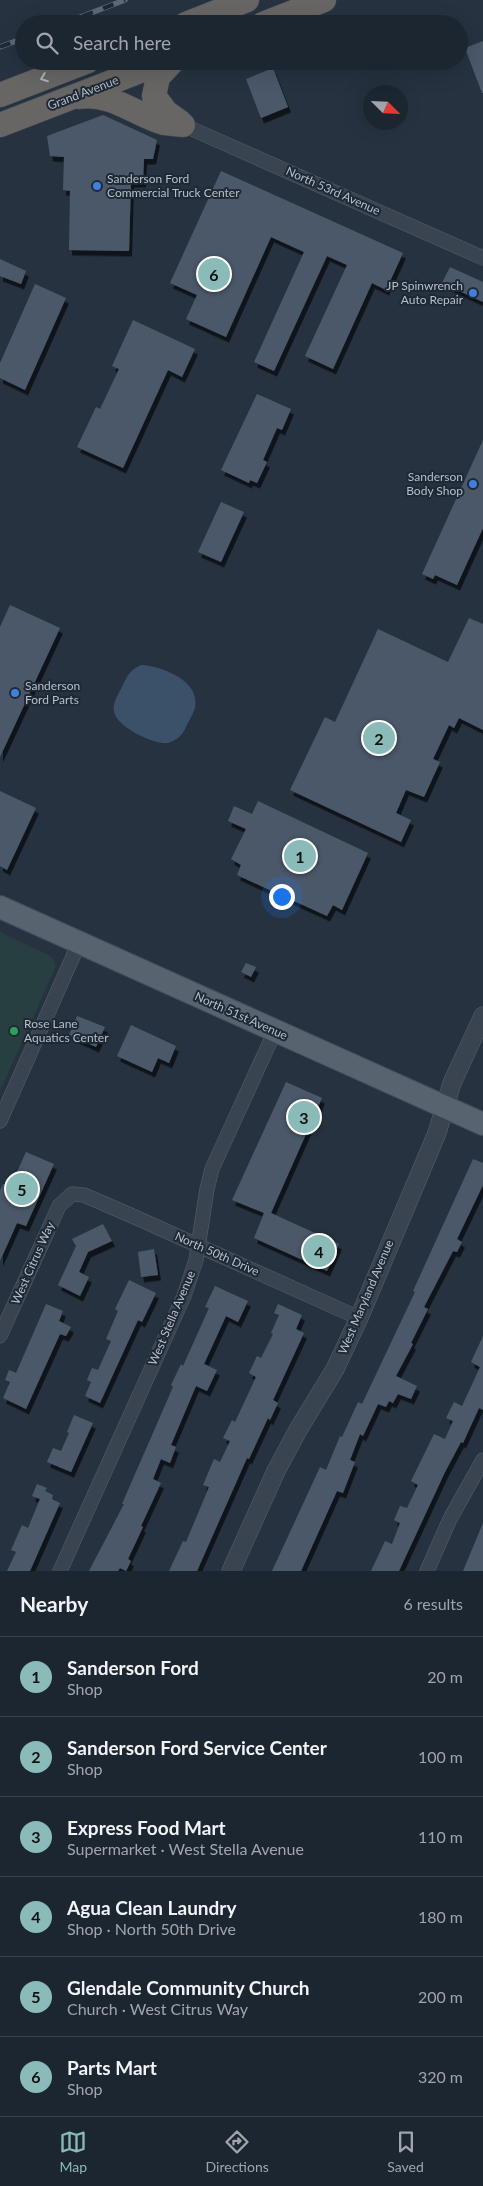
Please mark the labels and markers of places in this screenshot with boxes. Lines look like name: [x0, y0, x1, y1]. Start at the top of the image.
place label: Sanderson Ford Commercial Truck Center: [107, 171, 240, 200]
marker: Sanderson Ford Commercial Truck Center: [91, 180, 103, 192]
pin: 6: [198, 255, 230, 293]
place label: JP Spinwrench Auto Repair: [386, 278, 464, 307]
marker: JP Spinwrench Auto Repair: [467, 287, 479, 299]
place label: Sanderson Body Shop: [406, 469, 463, 498]
marker: Sanderson Body Shop: [467, 478, 479, 490]
place label: Sanderson Ford Parts: [25, 678, 80, 707]
marker: Sanderson Ford Parts: [9, 687, 21, 699]
pin: 2: [363, 719, 395, 757]
pin: 1: [284, 837, 316, 875]
place label: Rose Lane Aquatics Center: [24, 1016, 109, 1045]
marker: Rose Lane Aquatics Center: [8, 1025, 20, 1037]
pin: 3: [288, 1098, 320, 1136]
pin: 5: [6, 1170, 38, 1208]
pin: 4: [303, 1232, 335, 1270]

